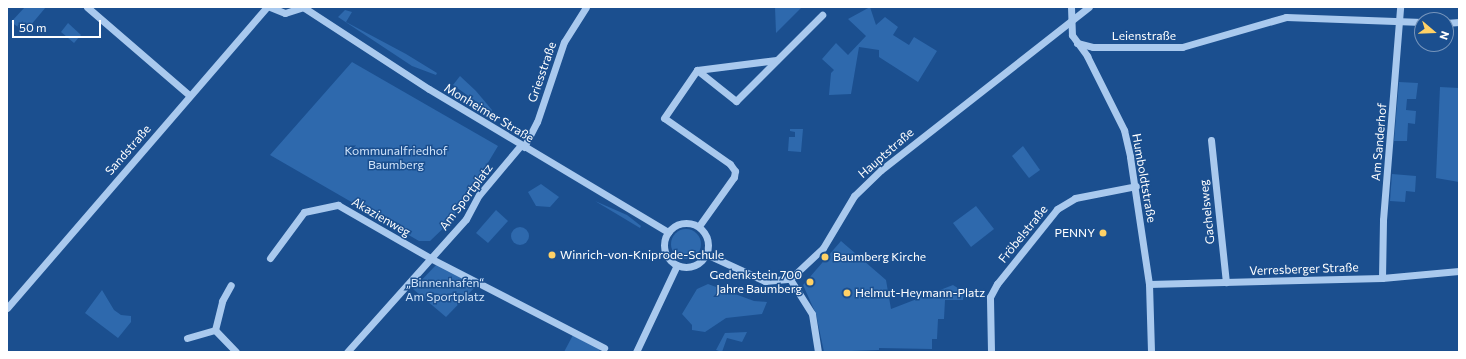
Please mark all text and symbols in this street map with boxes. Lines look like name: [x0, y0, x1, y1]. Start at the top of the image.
scale bar: [14, 12, 103, 38]
north arrow: [1414, 12, 1454, 52]
text: 50 m: [19, 20, 47, 34]
street label: Leienstraße: [1112, 29, 1176, 43]
text: N: [1437, 30, 1452, 42]
street label: Griesstraße: [525, 40, 559, 104]
street label: Monheimer Straße: [442, 81, 536, 145]
street label: Am Sanderhof: [1368, 103, 1390, 181]
street label: Sandstraße: [102, 122, 154, 178]
street label: Hauptstraße: [855, 125, 917, 181]
street label: Humboldtstraße: [1129, 132, 1159, 224]
park label: Kommunalfriedhof Baumberg: [344, 144, 448, 172]
street label: Am Sportplatz: [436, 161, 496, 233]
street label: Gachelsweg: [1196, 179, 1218, 245]
street label: Akazienweg: [349, 194, 413, 240]
street label: Fröbelstraße: [995, 202, 1051, 266]
place label: PENNY: [1054, 226, 1095, 240]
marker: PENNY: [1098, 228, 1108, 238]
place label: Winrich-von-Kniprode-Schule: [560, 248, 724, 262]
marker: Winrich-von-Kniprode-Schule: [547, 250, 557, 260]
place label: Baumberg Kirche: [833, 250, 926, 264]
marker: Baumberg Kirche: [820, 252, 830, 262]
street label: Verresberger Straße: [1249, 260, 1359, 278]
place label: Gedenkstein 700 Jahre Baumberg: [709, 268, 802, 296]
park label: „Binnenhafen“ Am Sportplatz: [405, 276, 485, 304]
marker: Gedenkstein 700 Jahre Baumberg: [805, 277, 815, 287]
place label: Helmut-Heymann-Platz: [855, 286, 985, 300]
marker: Helmut-Heymann-Platz: [842, 288, 852, 298]

